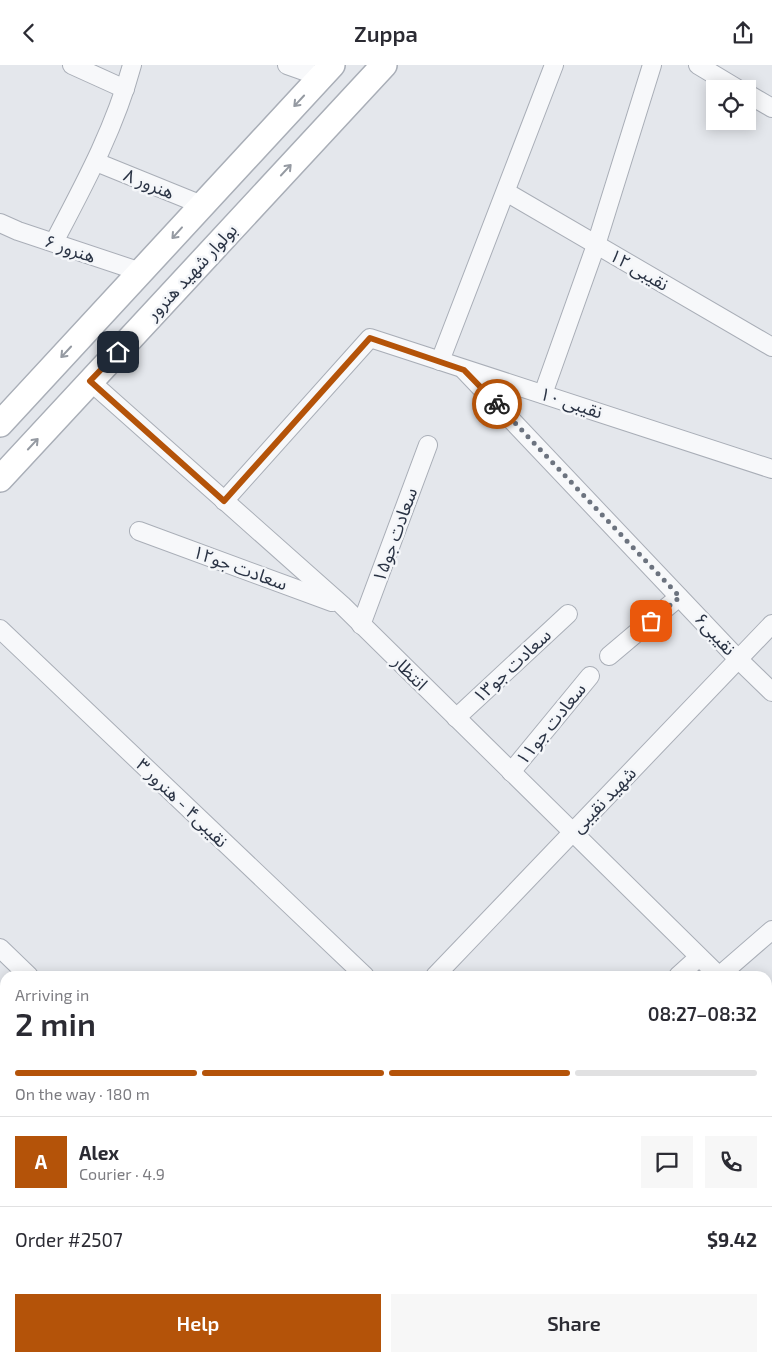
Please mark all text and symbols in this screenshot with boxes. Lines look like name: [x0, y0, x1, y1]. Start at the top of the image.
icon: back: [15, 19, 43, 47]
icon: share: [729, 19, 757, 47]
text: Zuppa: [354, 20, 418, 46]
map controls: [706, 80, 756, 130]
button: locate: [706, 80, 756, 130]
one-way arrow: [293, 94, 305, 107]
street label: هنرور ۸: [120, 163, 178, 204]
one-way arrow: [280, 164, 292, 177]
street label: بولوار شهید هنرور: [141, 219, 242, 325]
one-way arrow: [171, 227, 183, 240]
street label: هنرور ۶: [42, 229, 99, 268]
street label: نقیبی ۱۲: [606, 243, 673, 296]
pin: [97, 331, 139, 373]
icon: home: [104, 338, 132, 366]
one-way arrow: [60, 346, 72, 359]
courier: [472, 379, 522, 429]
street label: نقیبی ۱۰: [537, 382, 605, 423]
icon: bike: [483, 390, 511, 418]
one-way arrow: [27, 437, 39, 450]
street label: سعادت جو۱۵: [367, 484, 422, 585]
street label: سعادت جو۱۲: [190, 540, 291, 595]
pin: [630, 600, 672, 642]
icon: bag: [637, 607, 665, 635]
street label: نقیبی۶: [690, 607, 741, 660]
street label: سعادت جو۱۳: [468, 623, 556, 708]
street label: انتظار: [387, 649, 433, 695]
street label: سعادت جو۱۱: [511, 678, 591, 769]
street label: نقیبی۴ - هنرور ۳: [132, 753, 233, 852]
street label: شهید نقیبی: [566, 762, 641, 838]
text: Arriving in: [15, 985, 89, 1004]
text: 08:27–08:32: [648, 1002, 757, 1025]
text: 2 min: [15, 1004, 96, 1042]
text: On the way · 180 m: [15, 1084, 150, 1103]
button: chat: [641, 1136, 693, 1188]
button: phone: [705, 1136, 757, 1188]
text: Alex: [79, 1141, 119, 1164]
text: A: [35, 1150, 47, 1173]
text: Courier · 4.9: [79, 1164, 165, 1183]
text: Order #2507: [15, 1228, 123, 1251]
text: $9.42: [707, 1228, 757, 1251]
button: Help: [15, 1294, 381, 1352]
button: Share: [391, 1294, 757, 1352]

